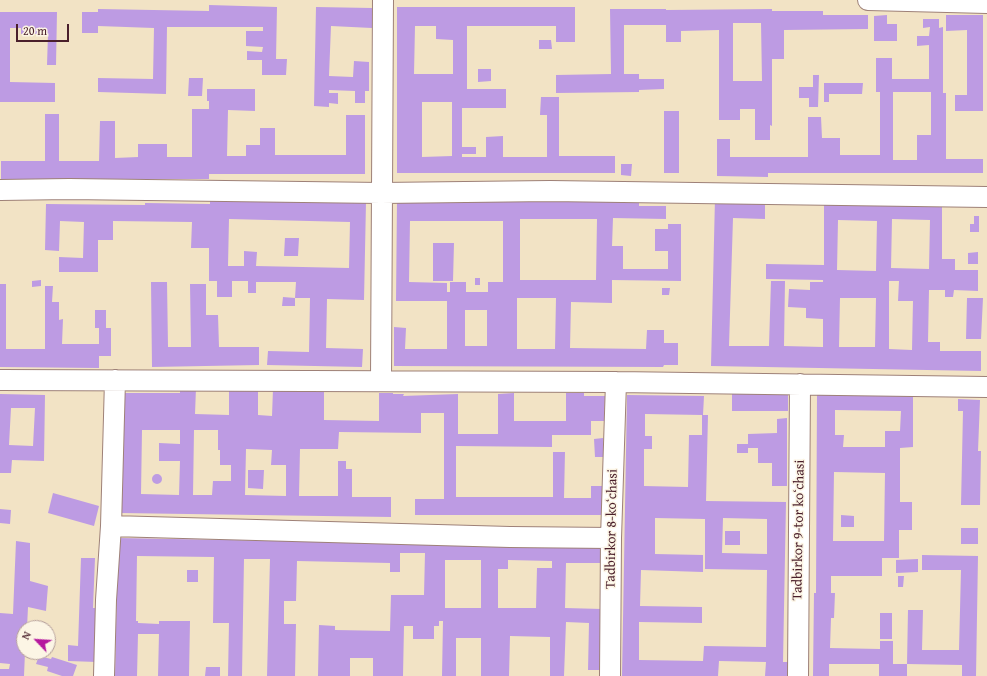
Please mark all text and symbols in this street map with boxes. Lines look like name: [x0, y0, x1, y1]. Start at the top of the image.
scale bar: [18, 16, 71, 42]
text: 20 m: [23, 22, 47, 39]
street label: Tadbirkor 9-tor koʻchasi: [789, 460, 809, 600]
street label: Tadbirkor 8-koʻchasi: [603, 469, 621, 589]
north arrow: [16, 620, 56, 660]
text: N: [17, 629, 35, 642]

